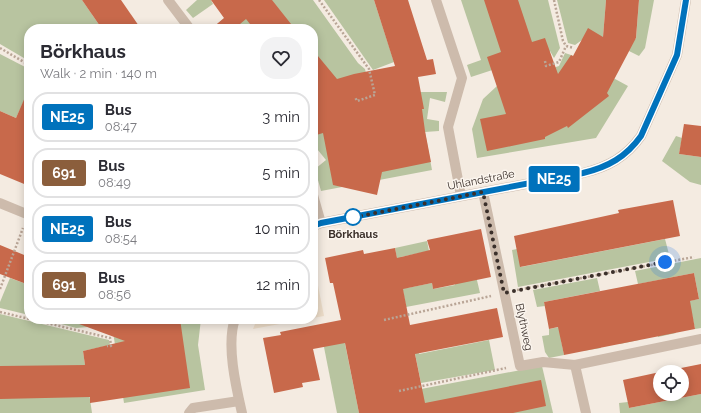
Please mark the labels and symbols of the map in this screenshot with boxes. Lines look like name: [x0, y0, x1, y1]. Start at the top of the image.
line badge: NE25: [526, 166, 582, 192]
street label: Uhlandstraße: [446, 167, 516, 193]
marker: Börkhaus: [344, 208, 362, 226]
place label: Börkhaus: [328, 228, 378, 241]
your location: [655, 252, 675, 272]
street label: Blythweg: [513, 302, 535, 352]

